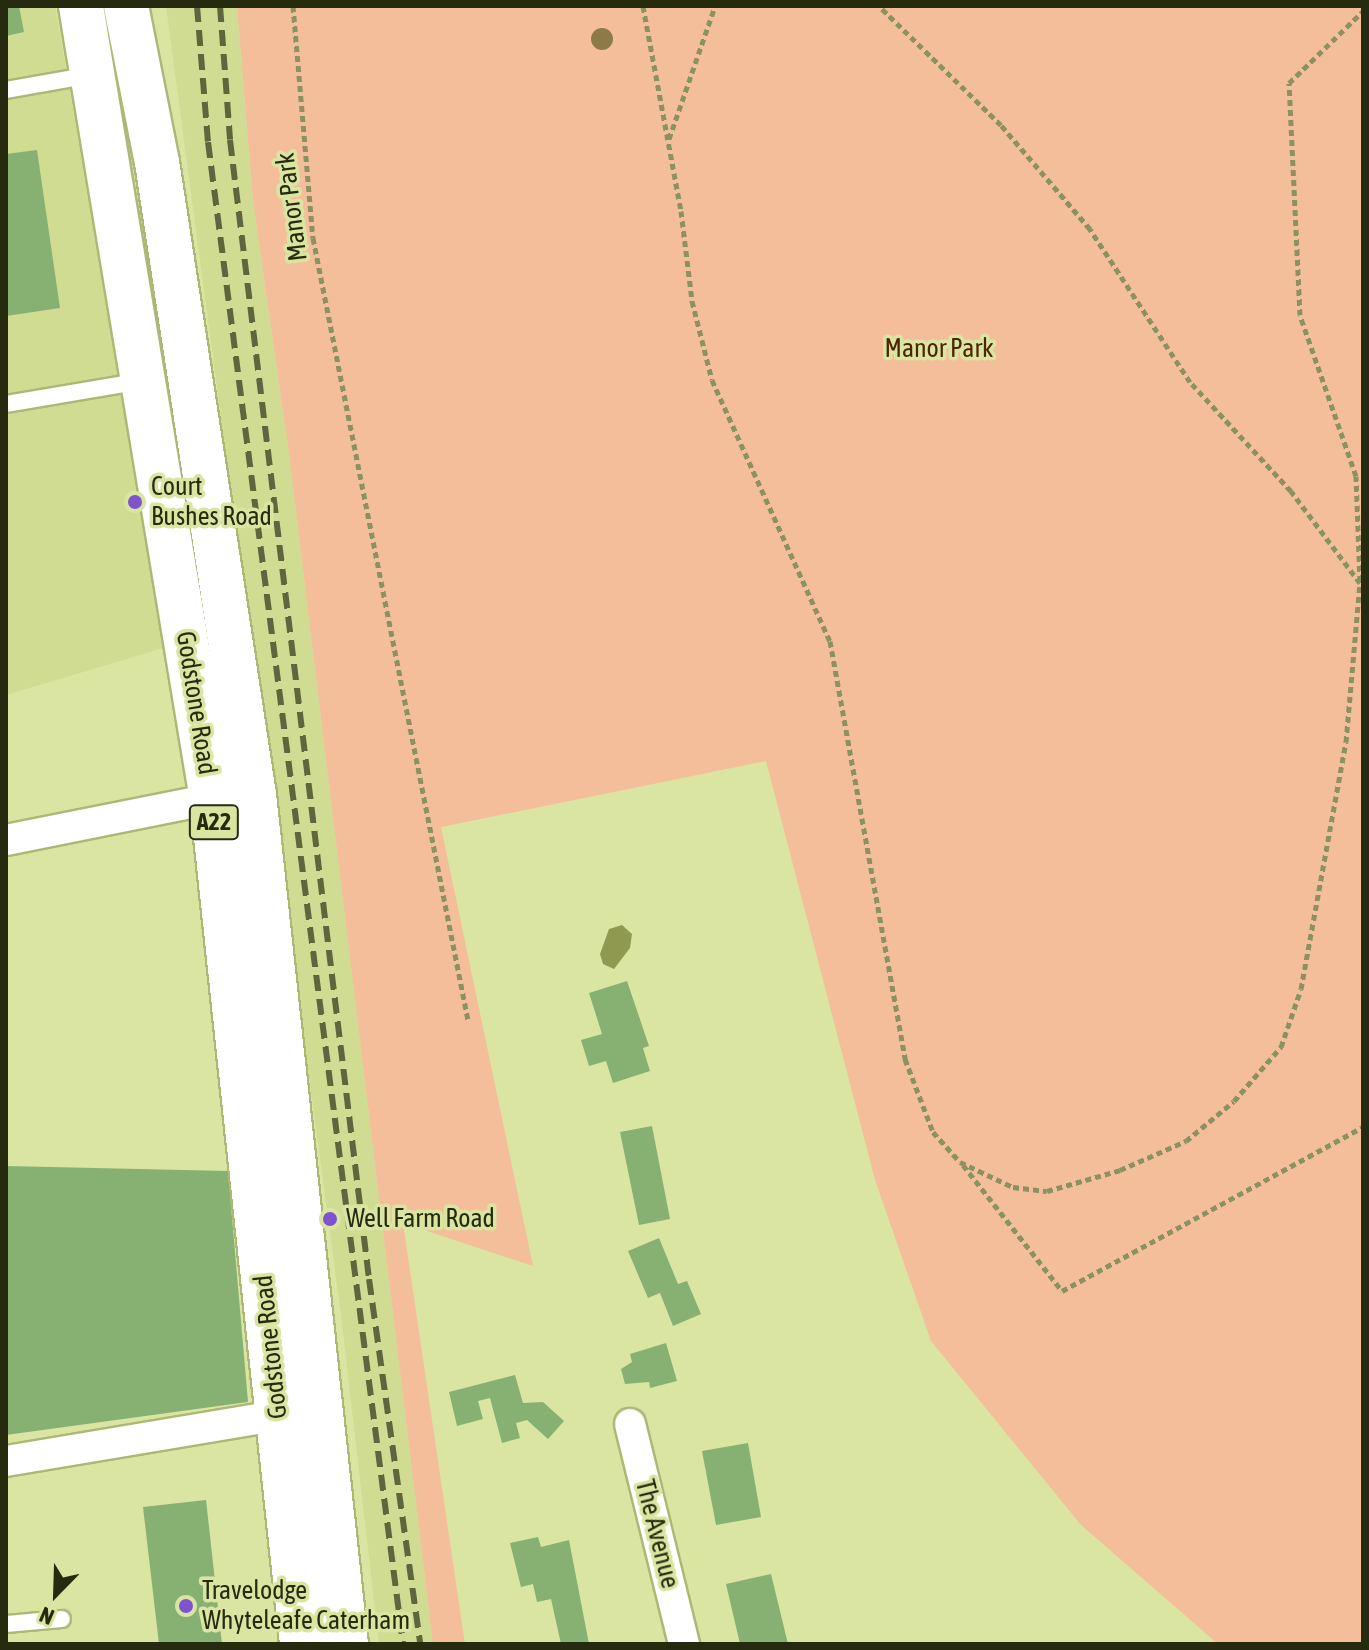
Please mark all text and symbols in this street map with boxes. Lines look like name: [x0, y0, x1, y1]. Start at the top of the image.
street label: Manor Park: [270, 151, 314, 263]
park label: Manor Park: [885, 333, 993, 365]
place label: Court Bushes Road: [151, 471, 272, 532]
marker: Court Bushes Road: [126, 493, 144, 511]
street label: Godstone Road: [169, 629, 223, 777]
road number: A22: [188, 802, 240, 842]
place label: Well Farm Road: [346, 1203, 495, 1235]
marker: Well Farm Road: [321, 1210, 339, 1228]
street label: Godstone Road: [248, 1273, 294, 1421]
street label: The Avenue: [628, 1476, 686, 1592]
north arrow: [16, 1554, 96, 1634]
place label: Travelodge Whyteleafe Caterham: [202, 1575, 410, 1636]
marker: Travelodge Whyteleafe Caterham: [177, 1597, 195, 1615]
text: N: [36, 1602, 58, 1631]

